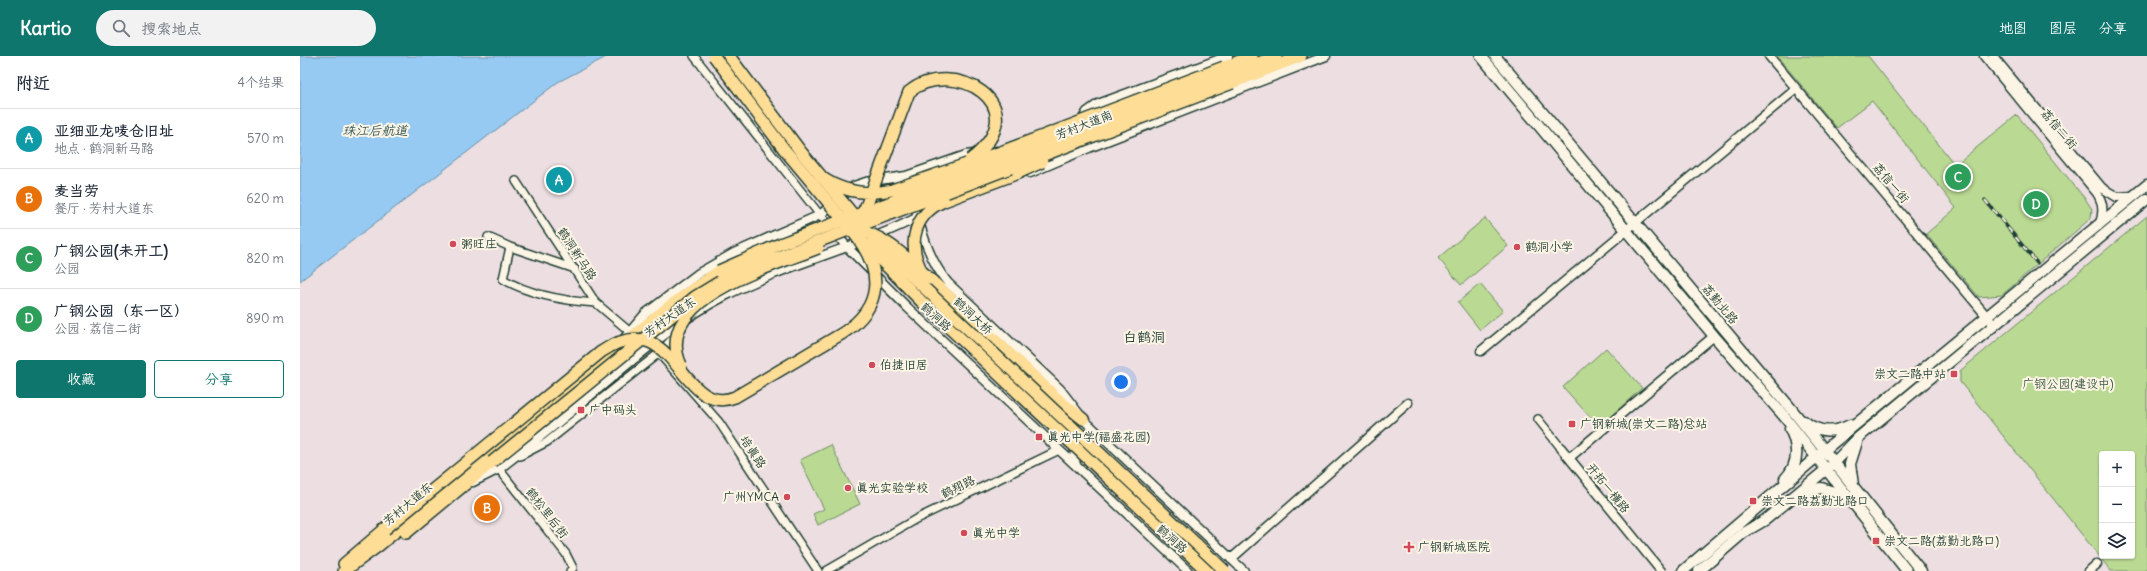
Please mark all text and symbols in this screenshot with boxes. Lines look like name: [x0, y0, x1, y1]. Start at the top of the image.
search box: [96, 10, 376, 46]
text: Kartio: [20, 16, 72, 40]
icon: search: [110, 17, 132, 39]
text: 搜索地点: [142, 19, 202, 38]
text: 地图: [1999, 19, 2027, 37]
text: 图层: [2049, 19, 2077, 37]
text: 分享: [2099, 19, 2127, 37]
text: 附近: [16, 72, 50, 94]
text: 4个结果: [237, 74, 284, 91]
street label: 荔信二街: [2038, 105, 2081, 152]
street label: 芳村大道南: [1053, 107, 1115, 142]
text: 亚细亚龙唛仓旧址: [54, 121, 174, 140]
water label: 珠江后航道: [342, 122, 408, 139]
text: A: [25, 130, 33, 147]
text: 570 m: [247, 130, 284, 147]
text: 地点 · 鹤洞新马路: [54, 140, 154, 157]
street label: 荔信一街: [1870, 159, 1913, 206]
pin: C: [1945, 162, 1971, 192]
pin: A: [546, 165, 572, 195]
text: 麦当劳: [54, 181, 99, 200]
pin: D: [2023, 189, 2049, 219]
text: B: [25, 190, 33, 207]
text: 620 m: [246, 190, 284, 207]
text: 餐厅 · 芳村大道东: [54, 200, 154, 217]
street label: 鹤洞新马路: [555, 224, 600, 283]
place label: 粥旺庄: [461, 236, 497, 251]
marker: 粥旺庄: [448, 239, 458, 249]
place label: 鹤洞小学: [1525, 239, 1573, 254]
text: 广钢公园(未开工): [54, 241, 168, 260]
marker: 鹤洞小学: [1512, 242, 1522, 252]
text: C: [25, 250, 33, 267]
text: 820 m: [246, 250, 284, 267]
text: 公园: [54, 260, 80, 277]
street label: 荔勤北路: [1699, 280, 1742, 327]
street label: 芳村大道东: [641, 293, 699, 340]
street label: 鹤洞大桥: [951, 294, 997, 338]
street label: 鹤洞路: [918, 299, 955, 334]
text: 广钢公园（东一区）: [54, 301, 189, 320]
text: D: [24, 310, 34, 327]
text: 890 m: [246, 310, 284, 327]
text: 公园 · 荔信二街: [54, 320, 141, 337]
district label: 白鹤洞: [1123, 328, 1165, 346]
place label: 伯捷旧居: [880, 357, 928, 372]
button: 收藏: [16, 360, 146, 398]
button: 分享: [154, 360, 284, 398]
marker: 伯捷旧居: [867, 360, 877, 370]
place label: 崇文二路中站: [1874, 366, 1946, 381]
marker: 崇文二路中站: [1949, 369, 1959, 379]
your location: [1111, 372, 1131, 392]
park label: 广钢公园(建设中): [2022, 376, 2114, 391]
place label: 广中码头: [589, 402, 637, 417]
marker: 广中码头: [576, 405, 586, 415]
place label: 广钢新城(崇文二路)总站: [1580, 416, 1707, 431]
marker: 广钢新城(崇文二路)总站: [1567, 419, 1577, 429]
place label: 真光中学(福盛花园): [1047, 429, 1151, 444]
marker: 真光中学(福盛花园): [1034, 432, 1044, 442]
street label: 培真路: [737, 433, 770, 471]
map controls: [2099, 451, 2135, 559]
button: +: [2099, 451, 2135, 487]
street label: 开拓一横路: [1584, 460, 1633, 516]
street label: 鹤翔路: [938, 472, 977, 501]
street label: 芳村大道东: [380, 479, 435, 529]
place label: 真光实验学校: [856, 480, 928, 495]
marker: 真光实验学校: [843, 483, 853, 493]
street label: 鹤松里后街: [523, 484, 572, 541]
button: −: [2099, 487, 2135, 523]
place label: 广州YMCA: [723, 489, 779, 504]
marker: 广州YMCA: [782, 492, 792, 502]
pin: B: [474, 493, 500, 523]
place label: 崇文二路荔勤北路口: [1761, 493, 1869, 508]
marker: 崇文二路荔勤北路口: [1748, 496, 1758, 506]
street label: 鹤洞路: [1154, 521, 1191, 556]
button: layers: [2099, 523, 2135, 559]
place label: 真光中学: [972, 525, 1020, 540]
marker: 真光中学: [959, 528, 969, 538]
place label: 崇文二路(荔勤北路口): [1884, 533, 2000, 548]
marker: 崇文二路(荔勤北路口): [1871, 536, 1881, 546]
place label: 广钢新城医院: [1418, 539, 1490, 554]
marker: 广钢新城医院: [1403, 541, 1415, 553]

